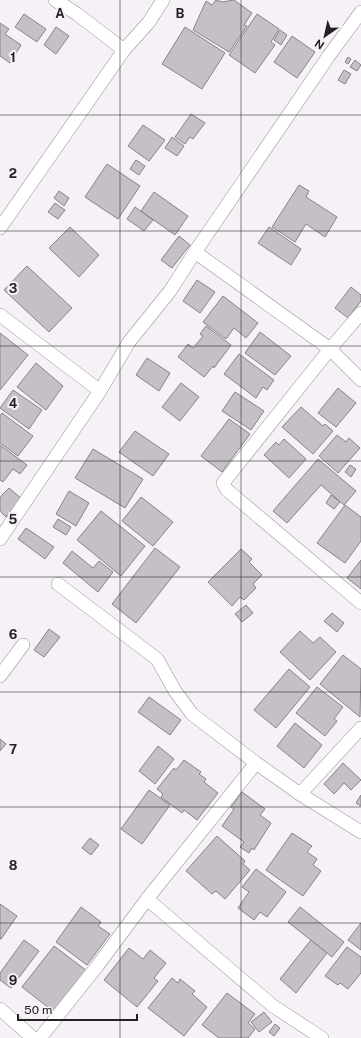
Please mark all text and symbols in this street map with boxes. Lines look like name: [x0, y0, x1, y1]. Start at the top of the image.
text: A: [55, 6, 65, 21]
text: B: [176, 6, 185, 21]
north arrow: [305, 16, 345, 56]
text: N: [312, 37, 326, 52]
text: 1: [10, 50, 16, 65]
text: 2: [9, 166, 17, 181]
text: 3: [9, 281, 18, 296]
text: 4: [9, 396, 18, 411]
text: 5: [9, 512, 18, 527]
text: 6: [9, 627, 18, 642]
text: 7: [9, 742, 17, 757]
text: 8: [9, 858, 18, 873]
text: 9: [9, 973, 17, 988]
scale bar: [18, 996, 137, 1022]
text: 50 m: [24, 1003, 52, 1017]

